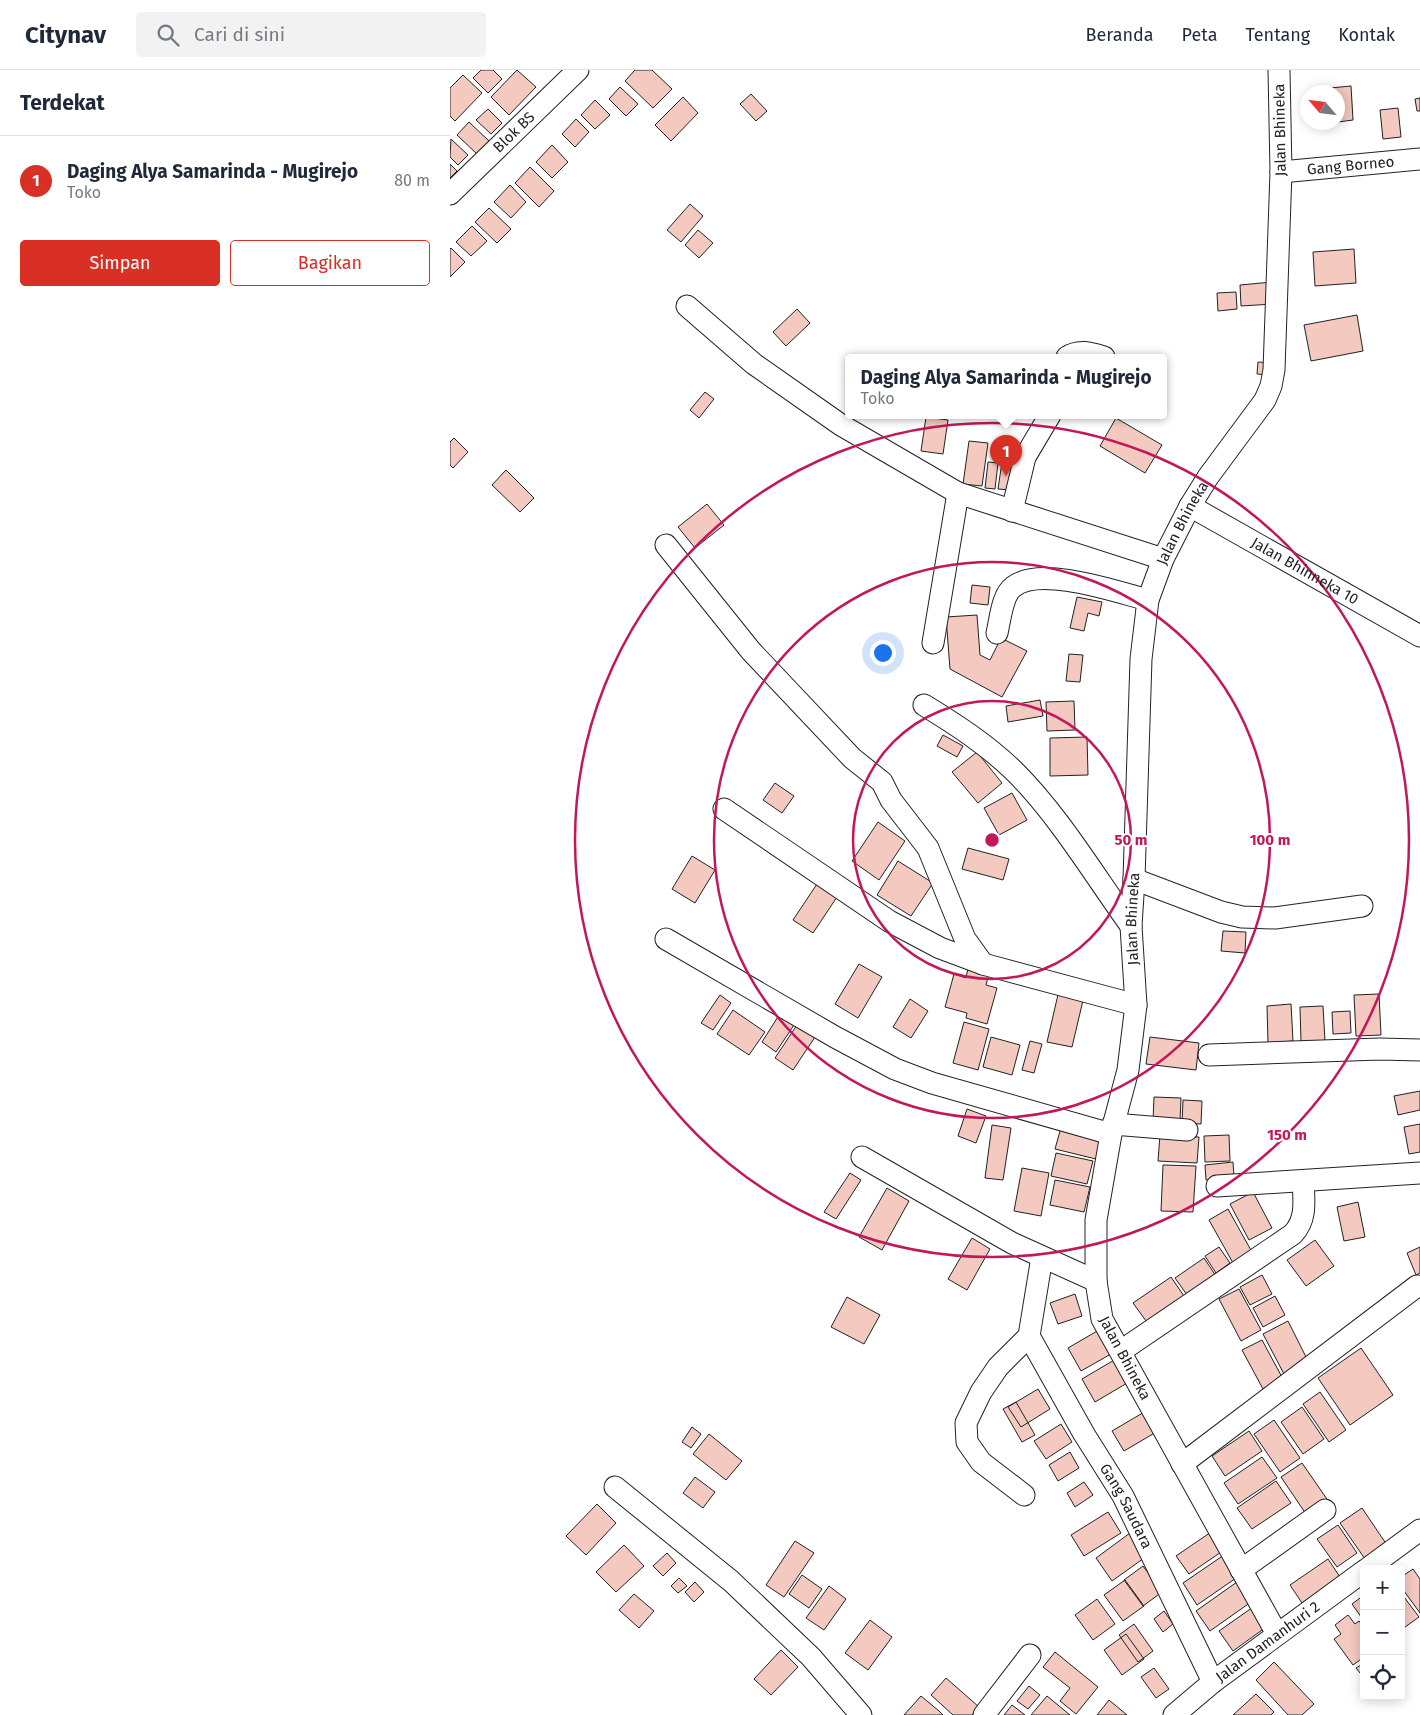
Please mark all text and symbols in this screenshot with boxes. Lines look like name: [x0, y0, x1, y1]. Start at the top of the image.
search box: [136, 12, 486, 57]
text: Citynav: [25, 21, 106, 49]
icon: search: [154, 21, 182, 49]
text: Cari di sini: [194, 23, 285, 46]
text: Beranda: [1086, 24, 1154, 46]
text: Peta: [1182, 24, 1217, 46]
text: Tentang: [1245, 24, 1310, 46]
text: Kontak: [1338, 24, 1395, 46]
street label: Jalan Bhineka: [1270, 84, 1290, 176]
north arrow: [1300, 85, 1345, 130]
text: Terdekat: [20, 90, 105, 116]
street label: Blok BS: [489, 108, 538, 156]
street label: Gang Borneo: [1306, 152, 1395, 179]
text: Daging Alya Samarinda - Mugirejo: [67, 160, 358, 183]
text: 1: [32, 171, 40, 190]
text: 80 m: [394, 171, 430, 190]
text: Toko: [67, 183, 101, 202]
button: Simpan: [20, 240, 220, 286]
button: Bagikan: [230, 240, 430, 286]
popup: [845, 354, 1167, 419]
text: Daging Alya Samarinda - Mugirejo: [860, 366, 1152, 389]
text: Toko: [860, 389, 895, 408]
pin: 1: [990, 435, 1022, 476]
street label: Jalan Bhineka: [1153, 478, 1212, 567]
street label: Jalan Bhinneka 10: [1248, 534, 1362, 608]
your location: [870, 640, 896, 666]
centre of rings: [983, 831, 1001, 849]
text: 50 m: [1114, 831, 1148, 849]
text: 100 m: [1250, 831, 1290, 849]
street label: Jalan Bhineka: [1122, 872, 1143, 966]
text: 150 m: [1267, 1126, 1307, 1144]
street label: Jalan Bhineka: [1095, 1313, 1155, 1403]
street label: Gang Saudara: [1096, 1460, 1156, 1552]
map controls: [1360, 1565, 1405, 1700]
button: +: [1360, 1565, 1405, 1610]
street label: Jalan Damanhuri 2: [1212, 1598, 1323, 1686]
button: −: [1360, 1610, 1405, 1655]
button: locate: [1360, 1655, 1405, 1700]

